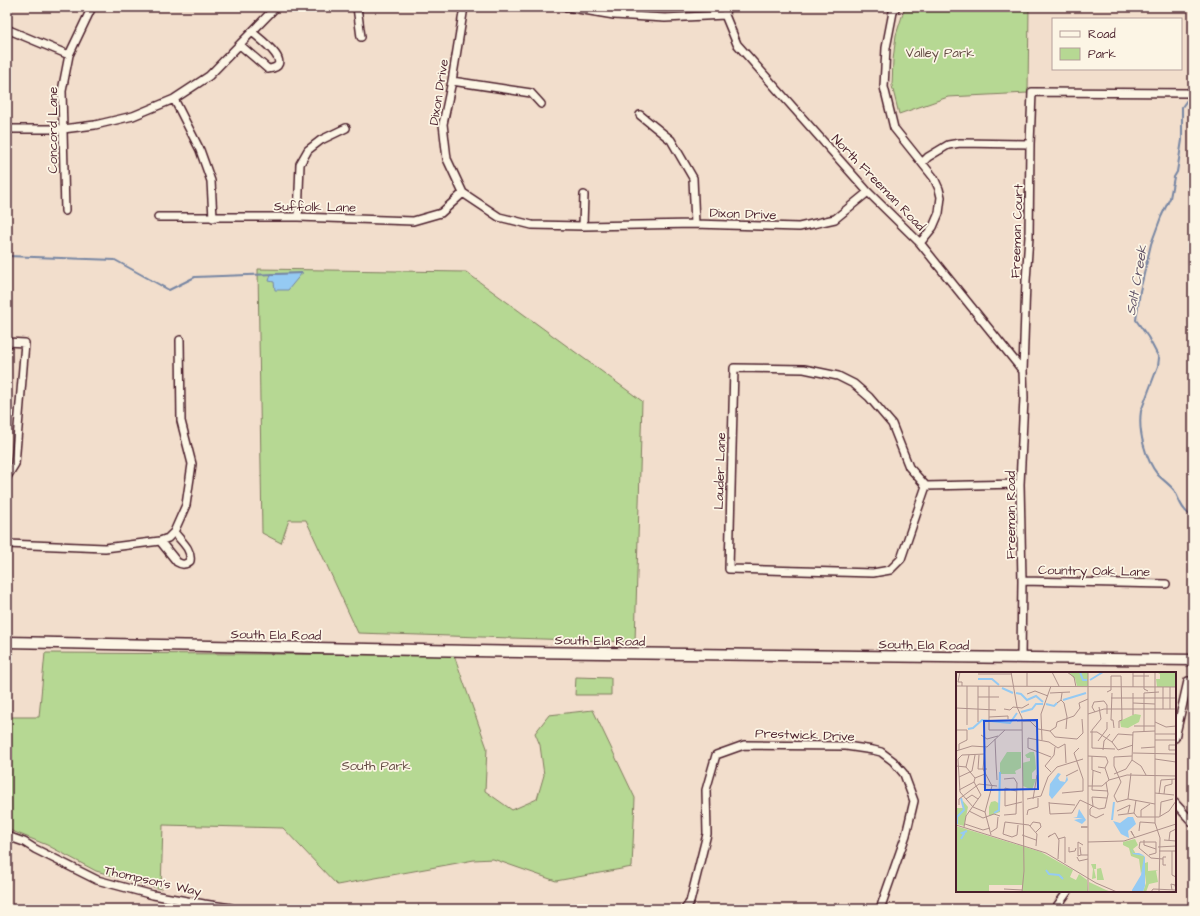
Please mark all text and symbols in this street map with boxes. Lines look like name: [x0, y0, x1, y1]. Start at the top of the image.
legend: [1052, 18, 1182, 70]
text: Road: [1088, 26, 1116, 43]
park label: Valley Park: [906, 44, 974, 63]
text: Park: [1088, 46, 1116, 63]
street label: Dixon Drive: [425, 58, 453, 127]
street label: Concord Lane: [44, 87, 62, 173]
street label: North Freeman Road: [827, 130, 929, 235]
street label: Freeman Court: [1006, 183, 1028, 278]
street label: Suffolk Lane: [274, 197, 356, 217]
street label: Dixon Drive: [709, 204, 777, 224]
water label: Salt Creek: [1121, 243, 1153, 317]
street label: Lauder Lane: [710, 432, 730, 510]
street label: Freeman Road: [1002, 470, 1020, 559]
street label: Country Oak Lane: [1038, 561, 1150, 582]
street label: South Ela Road: [231, 625, 322, 645]
street label: South Ela Road: [555, 631, 646, 651]
street label: South Ela Road: [879, 635, 970, 655]
inset map: [956, 672, 1176, 892]
street label: Prestwick Drive: [755, 724, 855, 746]
park label: South Park: [341, 757, 411, 775]
street label: Thompson's Way: [102, 861, 203, 902]

